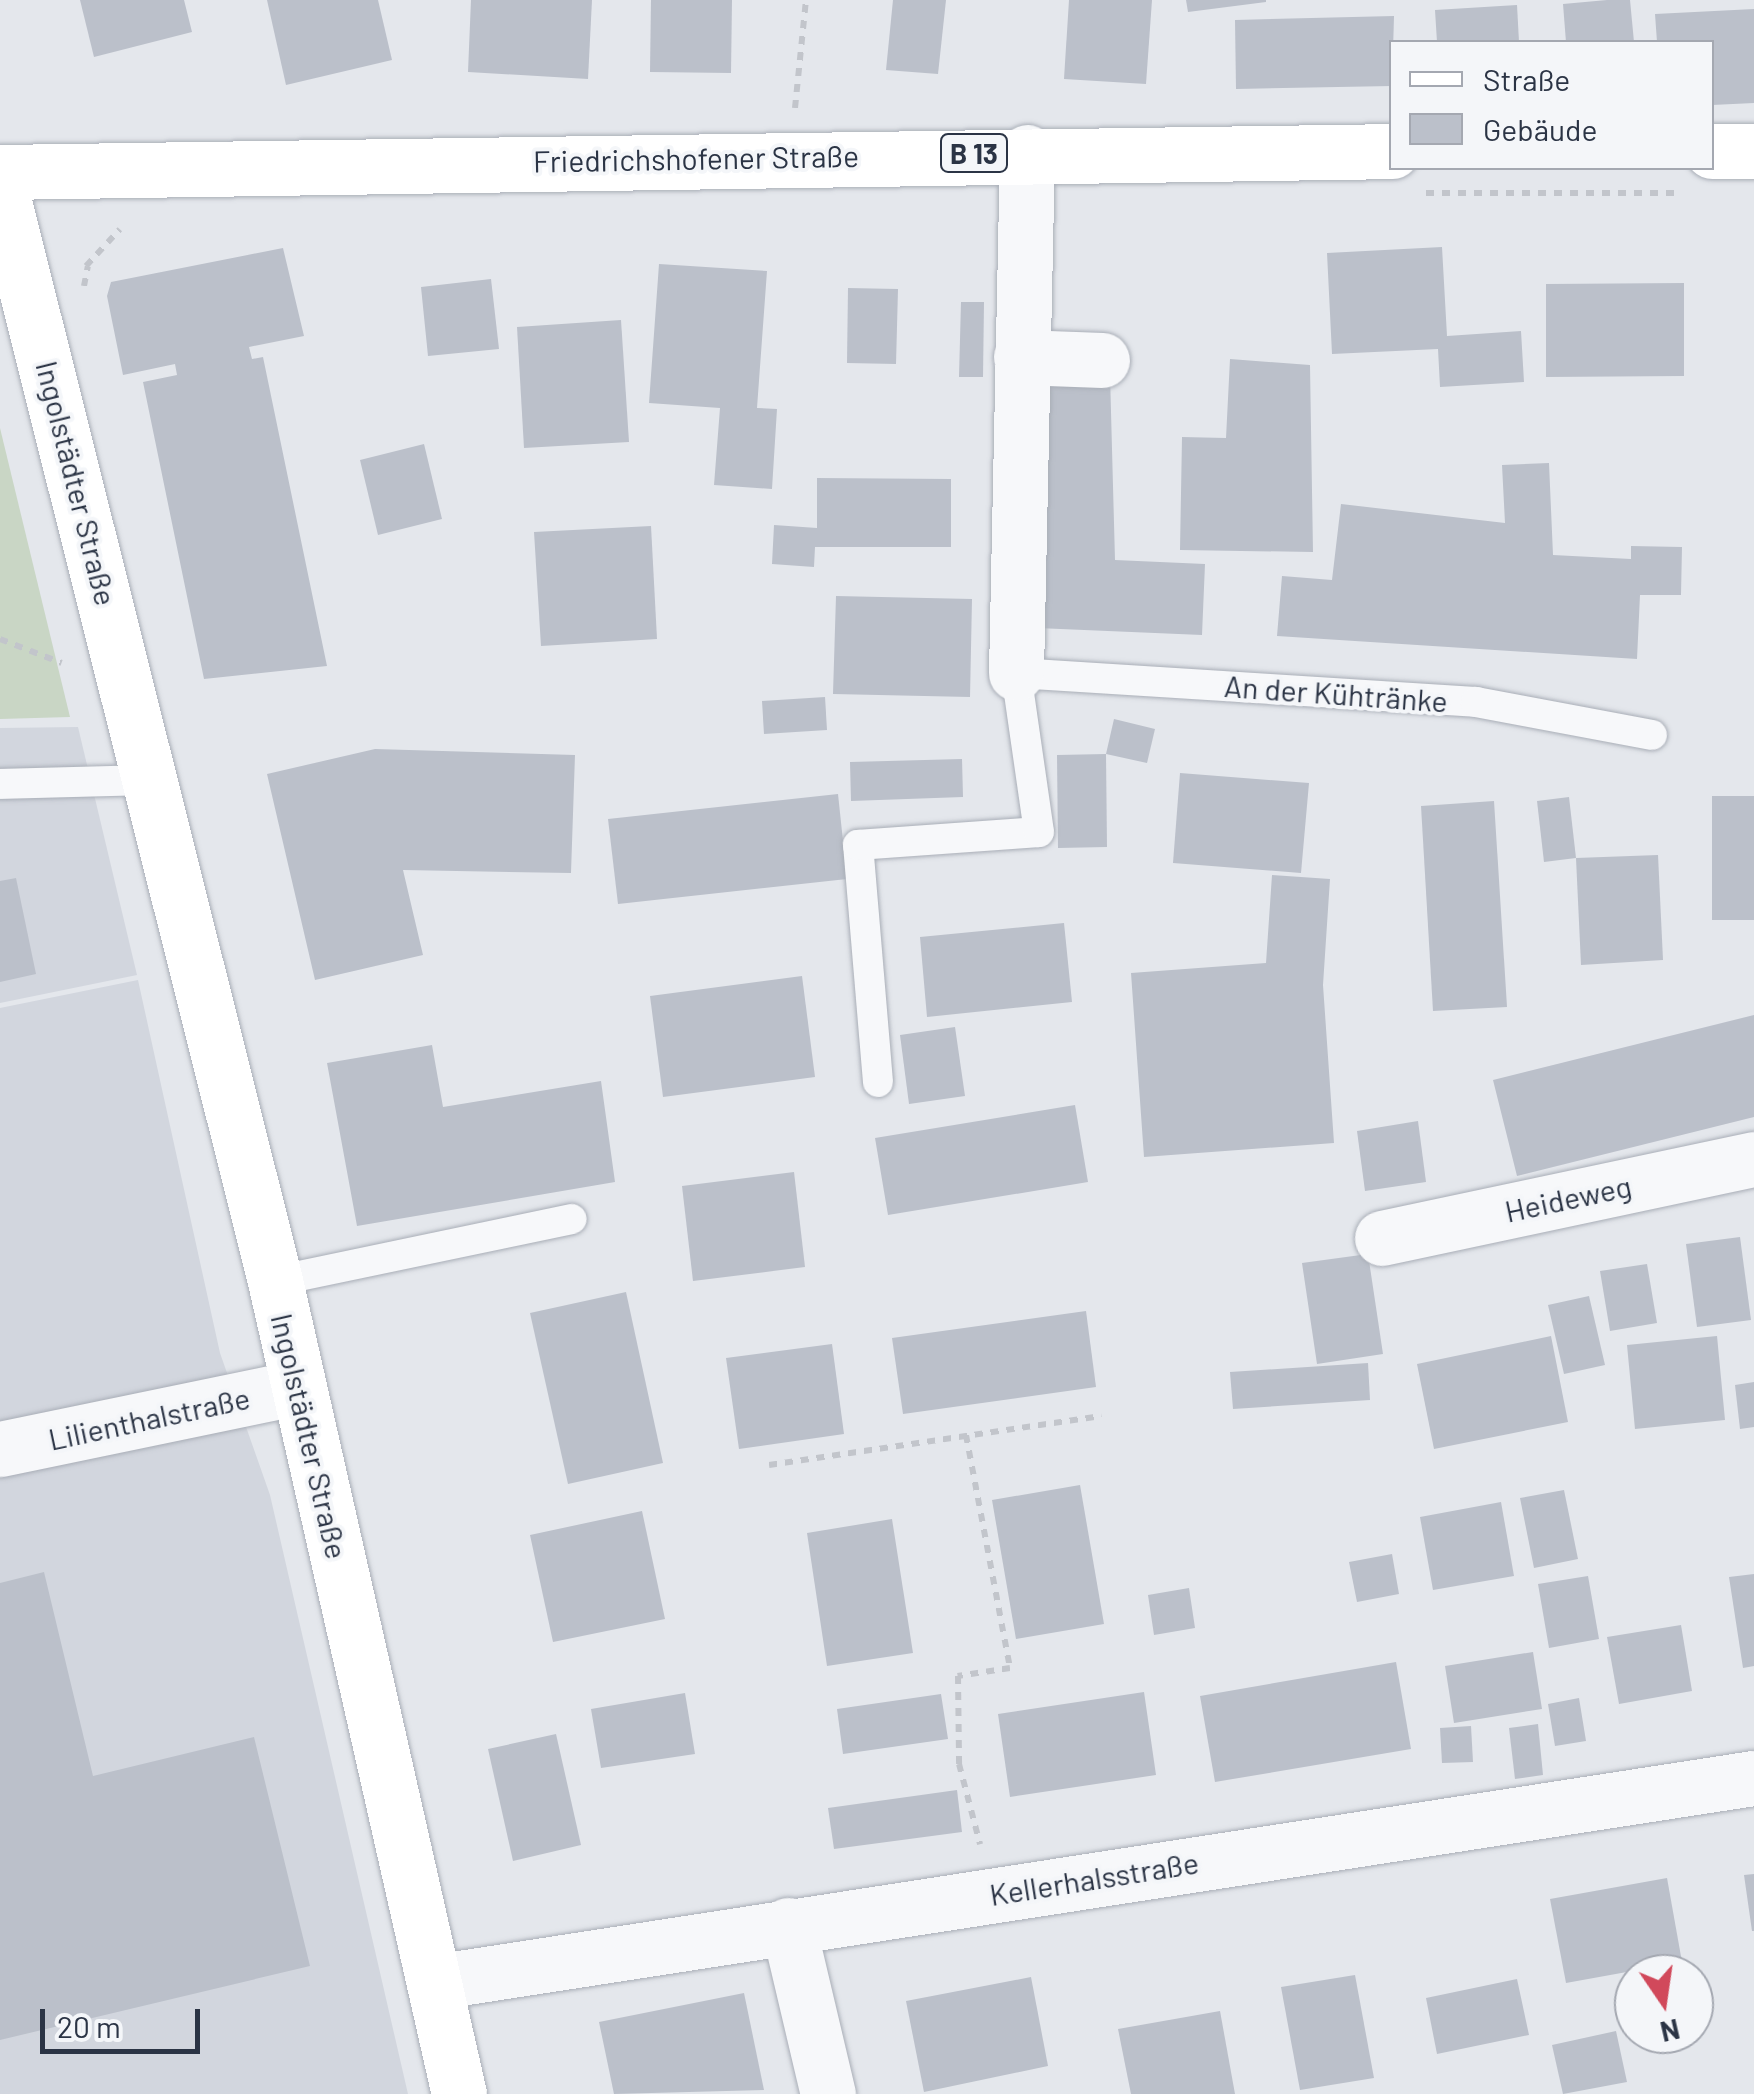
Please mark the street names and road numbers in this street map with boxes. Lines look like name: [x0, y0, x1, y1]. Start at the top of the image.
road number: B 13: [939, 130, 1009, 176]
street label: Friedrichshofener Straße: [533, 137, 859, 179]
street label: Ingolstädter Straße: [29, 357, 125, 609]
street label: An der Kühtränke: [1223, 667, 1449, 719]
street label: Heideweg: [1501, 1167, 1635, 1229]
street label: Ingolstädter Straße: [264, 1310, 356, 1562]
street label: Lilienthalstraße: [45, 1379, 253, 1457]
street label: Kellerhalsstraße: [987, 1844, 1201, 1912]

